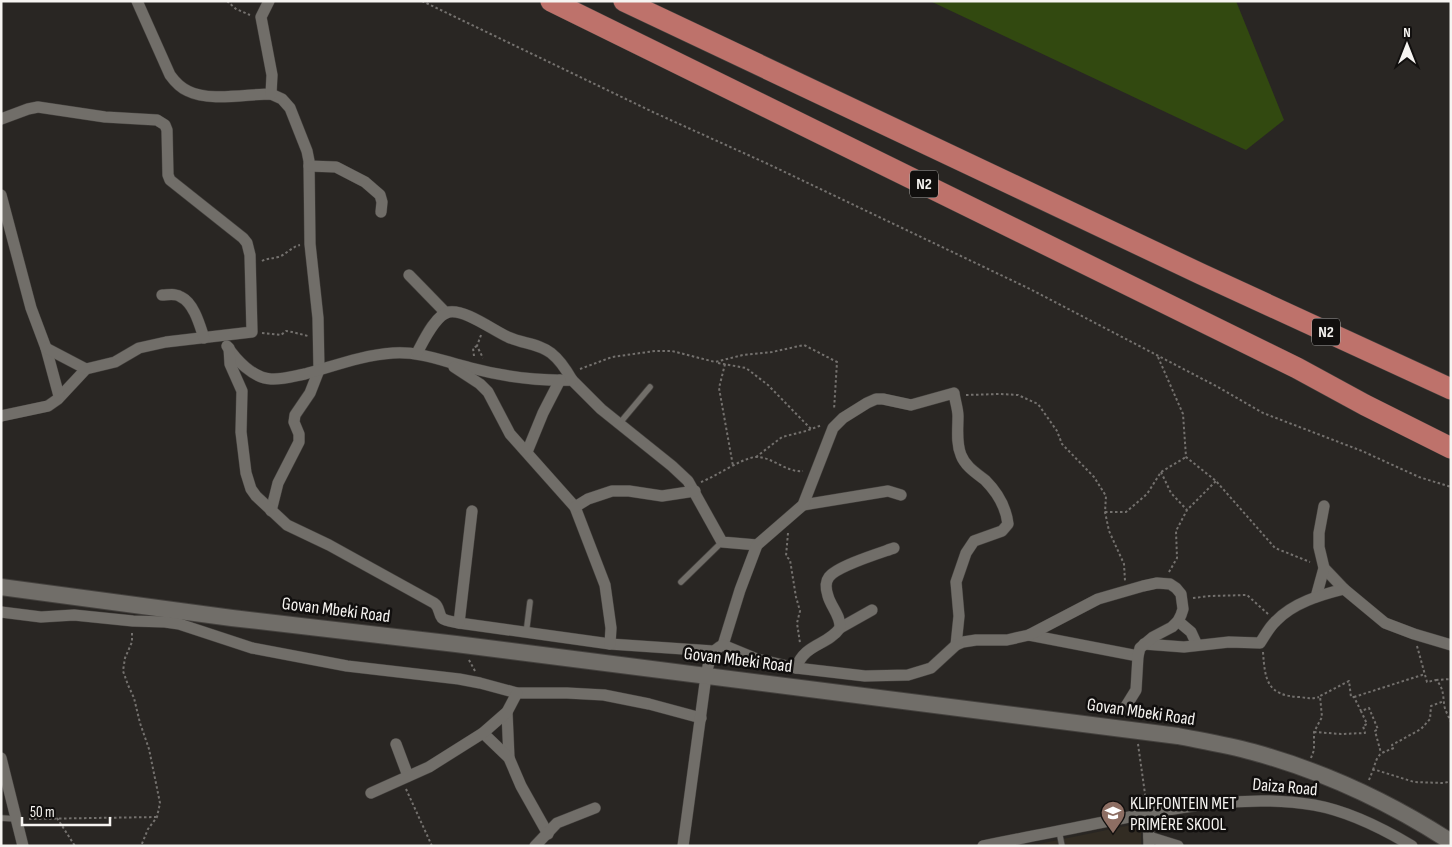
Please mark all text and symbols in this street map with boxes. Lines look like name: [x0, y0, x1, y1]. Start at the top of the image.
north arrow: [1382, 20, 1432, 70]
text: N: [1403, 24, 1411, 41]
road number: N2: [910, 170, 938, 198]
road number: N2: [1312, 318, 1340, 346]
street label: Govan Mbeki Road: [281, 593, 391, 627]
street label: Govan Mbeki Road: [683, 643, 793, 677]
street label: Govan Mbeki Road: [1086, 694, 1196, 730]
street label: Daiza Road: [1252, 774, 1318, 800]
place label: KLIPFONTEIN MET PRIMÊRE SKOOL: [1130, 793, 1237, 835]
scale bar: [22, 794, 110, 826]
school or university icon: KLIPFONTEIN MET PRIMÊRE SKOOL: [1100, 800, 1126, 834]
text: 50 m: [30, 803, 55, 822]

